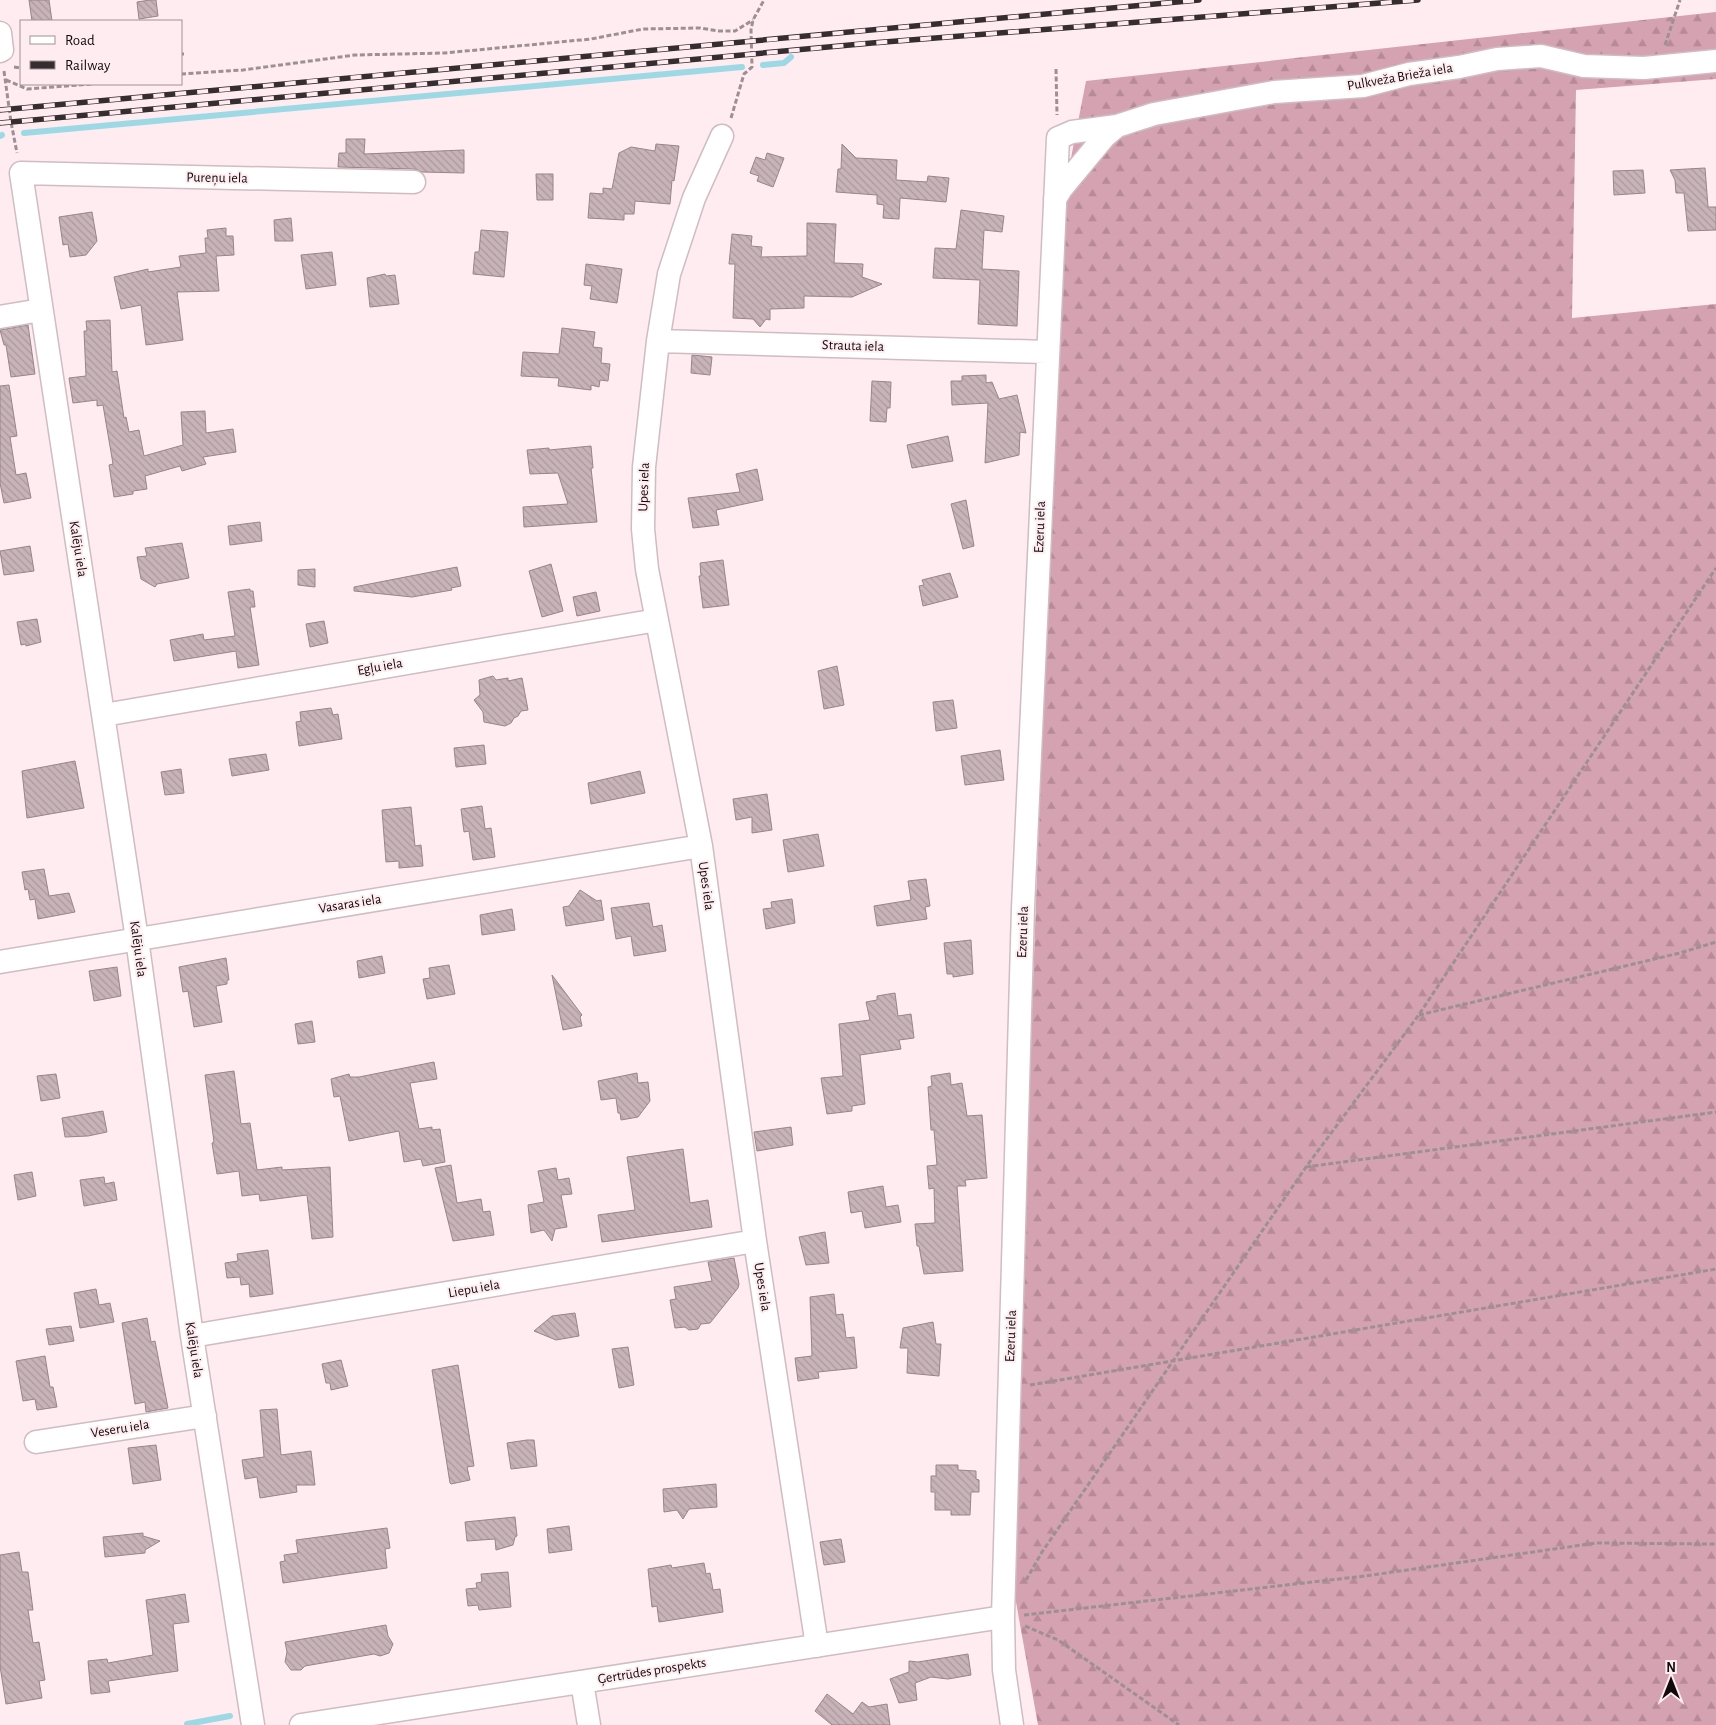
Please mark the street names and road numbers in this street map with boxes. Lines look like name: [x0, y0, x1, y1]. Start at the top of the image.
street label: Pulkveža Brieža iela: [1346, 61, 1454, 93]
street label: Pureņu iela: [186, 170, 248, 187]
street label: Strauta iela: [822, 338, 885, 354]
street label: Upes iela: [636, 462, 652, 512]
street label: Ezeru iela: [1032, 500, 1048, 553]
street label: Kalēju iela: [67, 520, 89, 579]
street label: Egļu iela: [356, 656, 404, 679]
street label: Upes iela: [696, 861, 716, 912]
street label: Vasaras iela: [318, 892, 383, 916]
street label: Ezeru iela: [1015, 905, 1031, 958]
street label: Kalēju iela: [127, 920, 149, 979]
street label: Upes iela: [751, 1262, 773, 1313]
street label: Liepu iela: [447, 1277, 501, 1300]
street label: Ezeru iela: [1003, 1309, 1019, 1362]
street label: Kalēju iela: [183, 1321, 205, 1380]
street label: Veseru iela: [90, 1417, 151, 1441]
street label: Ģertrūdes prospekts: [597, 1656, 707, 1687]

